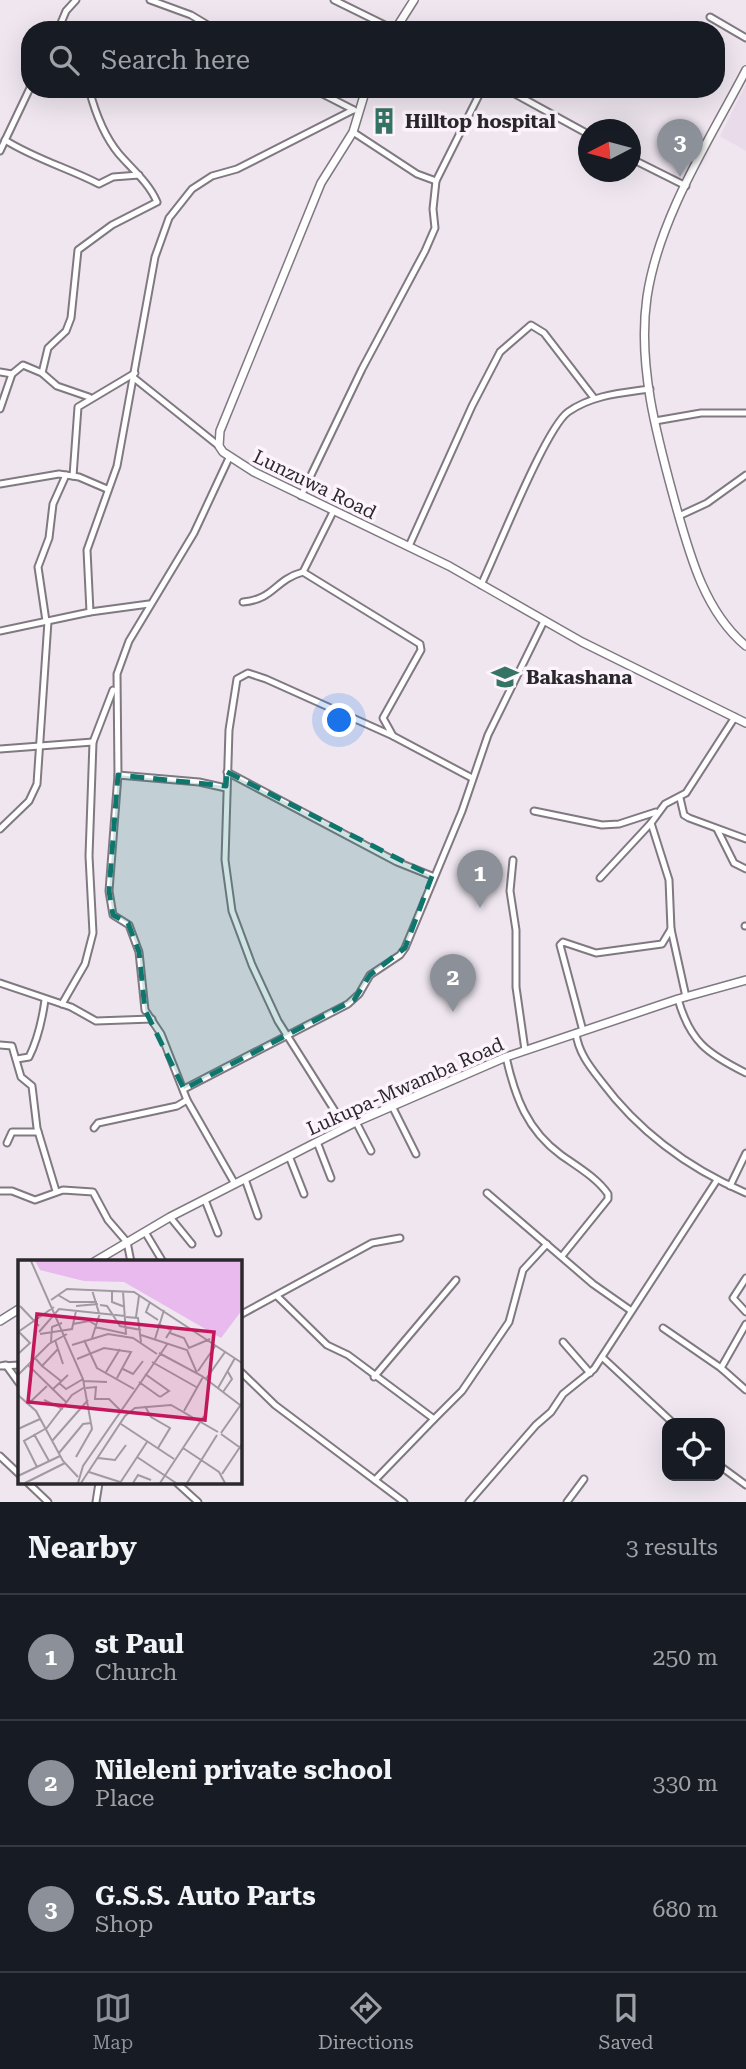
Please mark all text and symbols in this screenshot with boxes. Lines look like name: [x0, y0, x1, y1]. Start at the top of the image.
search box: [21, 21, 725, 98]
icon: search: [45, 41, 83, 79]
text: Search here: [101, 45, 250, 75]
building icon: Hilltop hospital: [369, 106, 399, 136]
place label: Hilltop hospital: [405, 110, 556, 133]
north arrow: [578, 119, 641, 182]
pin: 3: [657, 119, 703, 177]
street label: Lunzuwa Road: [250, 445, 380, 524]
school or university icon: Bakashana: [490, 662, 520, 692]
place label: Bakashana: [526, 666, 633, 689]
your location: [322, 703, 356, 737]
pin: 1: [457, 850, 503, 908]
pin: 2: [430, 954, 476, 1012]
street label: Lukupa-Mwamba Road: [303, 1033, 507, 1140]
inset map: [18, 1260, 242, 1484]
map controls: [662, 1418, 725, 1481]
button: locate: [662, 1418, 725, 1481]
text: Nearby: [28, 1530, 137, 1565]
text: 3 results: [626, 1534, 718, 1561]
text: st Paul: [95, 1629, 184, 1659]
text: 1: [45, 1644, 57, 1671]
text: 250 m: [653, 1644, 718, 1671]
text: Church: [95, 1659, 177, 1686]
text: Nileleni private school: [95, 1755, 392, 1785]
text: 2: [45, 1770, 57, 1797]
text: 330 m: [653, 1770, 718, 1797]
text: Place: [95, 1785, 154, 1812]
text: G.S.S. Auto Parts: [95, 1881, 316, 1911]
text: 3: [45, 1896, 57, 1923]
text: 680 m: [653, 1896, 718, 1923]
text: Shop: [95, 1911, 153, 1938]
tab: Map: [92, 1989, 133, 2054]
tab: Directions: [318, 1989, 414, 2054]
tab: Saved: [598, 1989, 654, 2054]

